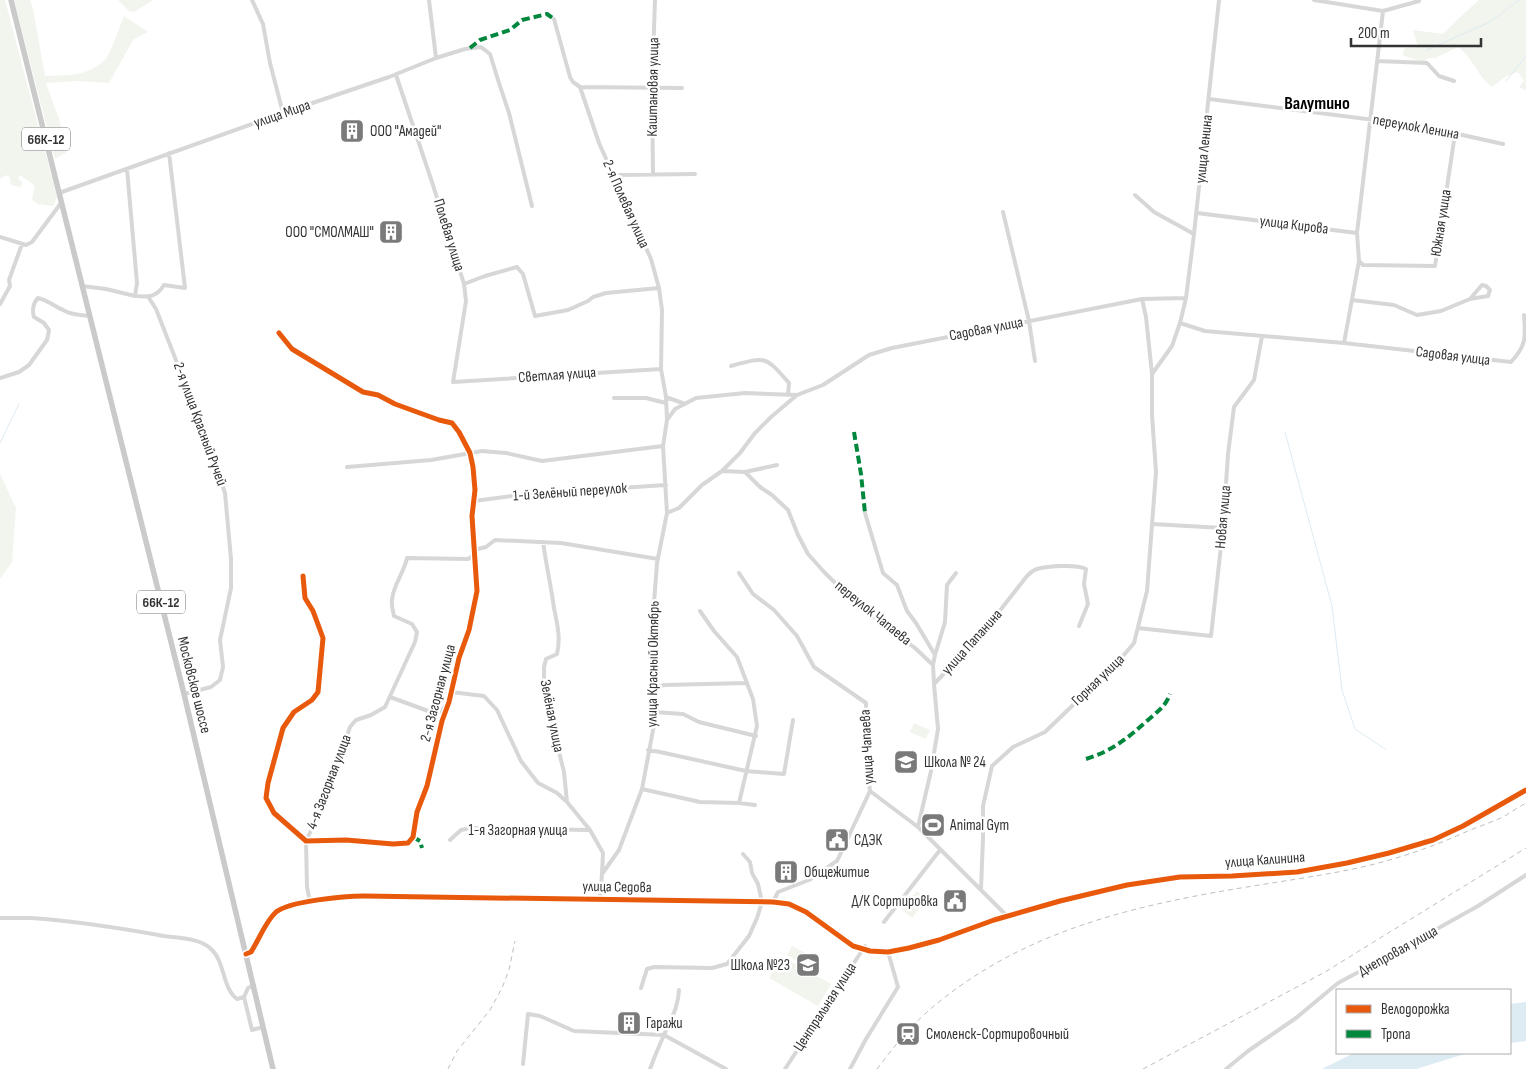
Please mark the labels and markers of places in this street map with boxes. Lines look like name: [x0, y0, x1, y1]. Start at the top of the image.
building icon: ООО "Амадей": [339, 118, 365, 144]
place label: ООО "Амадей": [370, 122, 441, 141]
building icon: ООО "СМОЛМАШ": [378, 219, 404, 245]
place label: ООО "СМОЛМАШ": [285, 223, 374, 242]
school or university icon: Школа № 24: [893, 749, 919, 775]
place label: Школа № 24: [924, 753, 986, 772]
sports icon: Animal Gym: [920, 812, 946, 838]
place label: Animal Gym: [949, 816, 1009, 835]
public building icon: СДЭК: [824, 827, 850, 853]
place label: СДЭК: [854, 831, 882, 850]
building icon: Общежитие: [773, 859, 799, 885]
place label: Общежитие: [804, 863, 870, 882]
public building icon: Д/К Сортировка: [942, 888, 968, 914]
place label: Д/К Сортировка: [852, 892, 938, 911]
school or university icon: Школа №23: [795, 952, 821, 978]
place label: Школа №23: [731, 956, 790, 975]
building icon: Гаражи: [616, 1010, 642, 1036]
place label: Гаражи: [646, 1014, 683, 1033]
station icon: Смоленск-Сортировочный: [895, 1021, 921, 1047]
place label: Смоленск-Сортировочный: [926, 1025, 1069, 1044]

